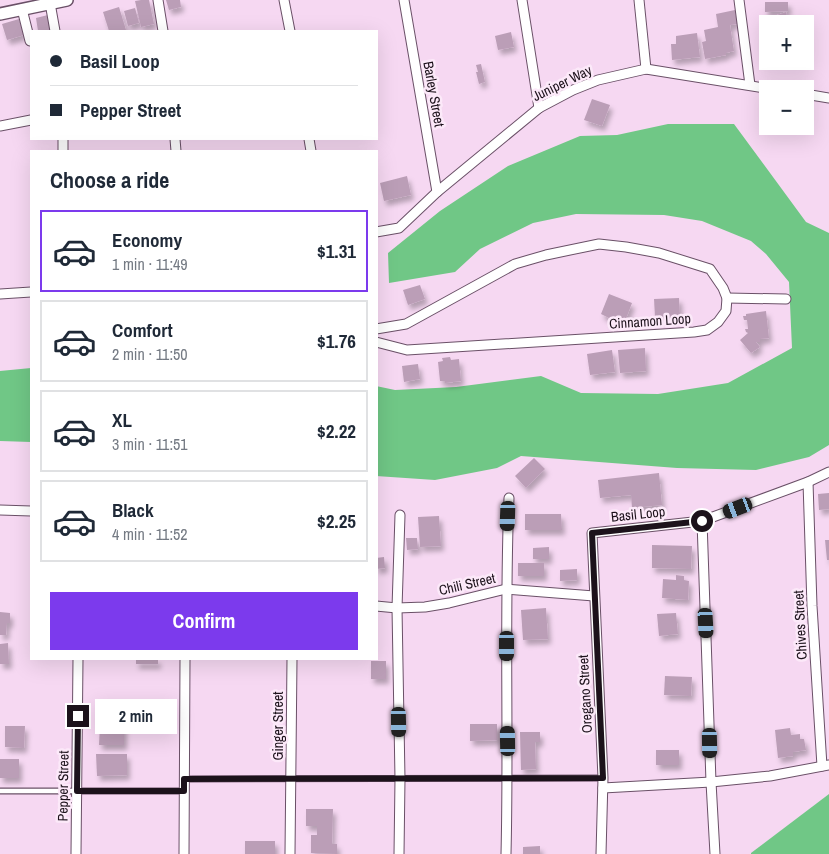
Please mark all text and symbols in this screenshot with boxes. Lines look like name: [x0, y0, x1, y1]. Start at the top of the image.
map controls: [759, 15, 814, 135]
button: +: [759, 15, 814, 70]
text: Basil Loop: [80, 48, 160, 74]
street label: Barley Street: [419, 60, 449, 128]
street label: Juniper Way: [529, 61, 595, 105]
button: −: [759, 80, 814, 135]
text: Pepper Street: [80, 97, 181, 123]
text: Choose a ride: [50, 165, 169, 195]
text: Economy: [112, 227, 182, 253]
icon: car: [52, 229, 97, 274]
text: $1.31: [317, 238, 356, 264]
text: 1 min · 11:49: [112, 253, 188, 275]
street label: Cinnamon Loop: [609, 309, 691, 333]
text: Comfort: [112, 317, 173, 343]
icon: car: [52, 319, 97, 364]
text: $1.76: [317, 328, 356, 354]
text: 2 min · 11:50: [112, 343, 188, 365]
text: XL: [112, 407, 132, 433]
icon: car: [52, 409, 97, 454]
text: $2.22: [317, 418, 356, 444]
text: 3 min · 11:51: [112, 433, 188, 455]
car: [721, 496, 754, 520]
text: Black: [112, 497, 154, 523]
icon: car: [52, 499, 97, 544]
car: [499, 501, 516, 531]
street label: Basil Loop: [610, 502, 666, 526]
text: $2.25: [317, 508, 356, 534]
route start: [691, 510, 713, 532]
text: 4 min · 11:52: [112, 523, 188, 545]
street label: Chili Street: [437, 569, 497, 599]
street label: Chives Street: [789, 590, 811, 660]
button: Confirm: [50, 592, 358, 650]
car: [697, 608, 714, 638]
car: [499, 631, 514, 661]
street label: Oregano Street: [574, 654, 596, 734]
street label: Ginger Street: [269, 692, 287, 760]
callout: 2 min: [96, 698, 178, 734]
route end: [67, 705, 89, 727]
text: 2 min: [119, 705, 153, 727]
car: [391, 707, 406, 737]
car: [500, 726, 515, 756]
car: [702, 728, 717, 758]
street label: Pepper Street: [53, 750, 73, 822]

